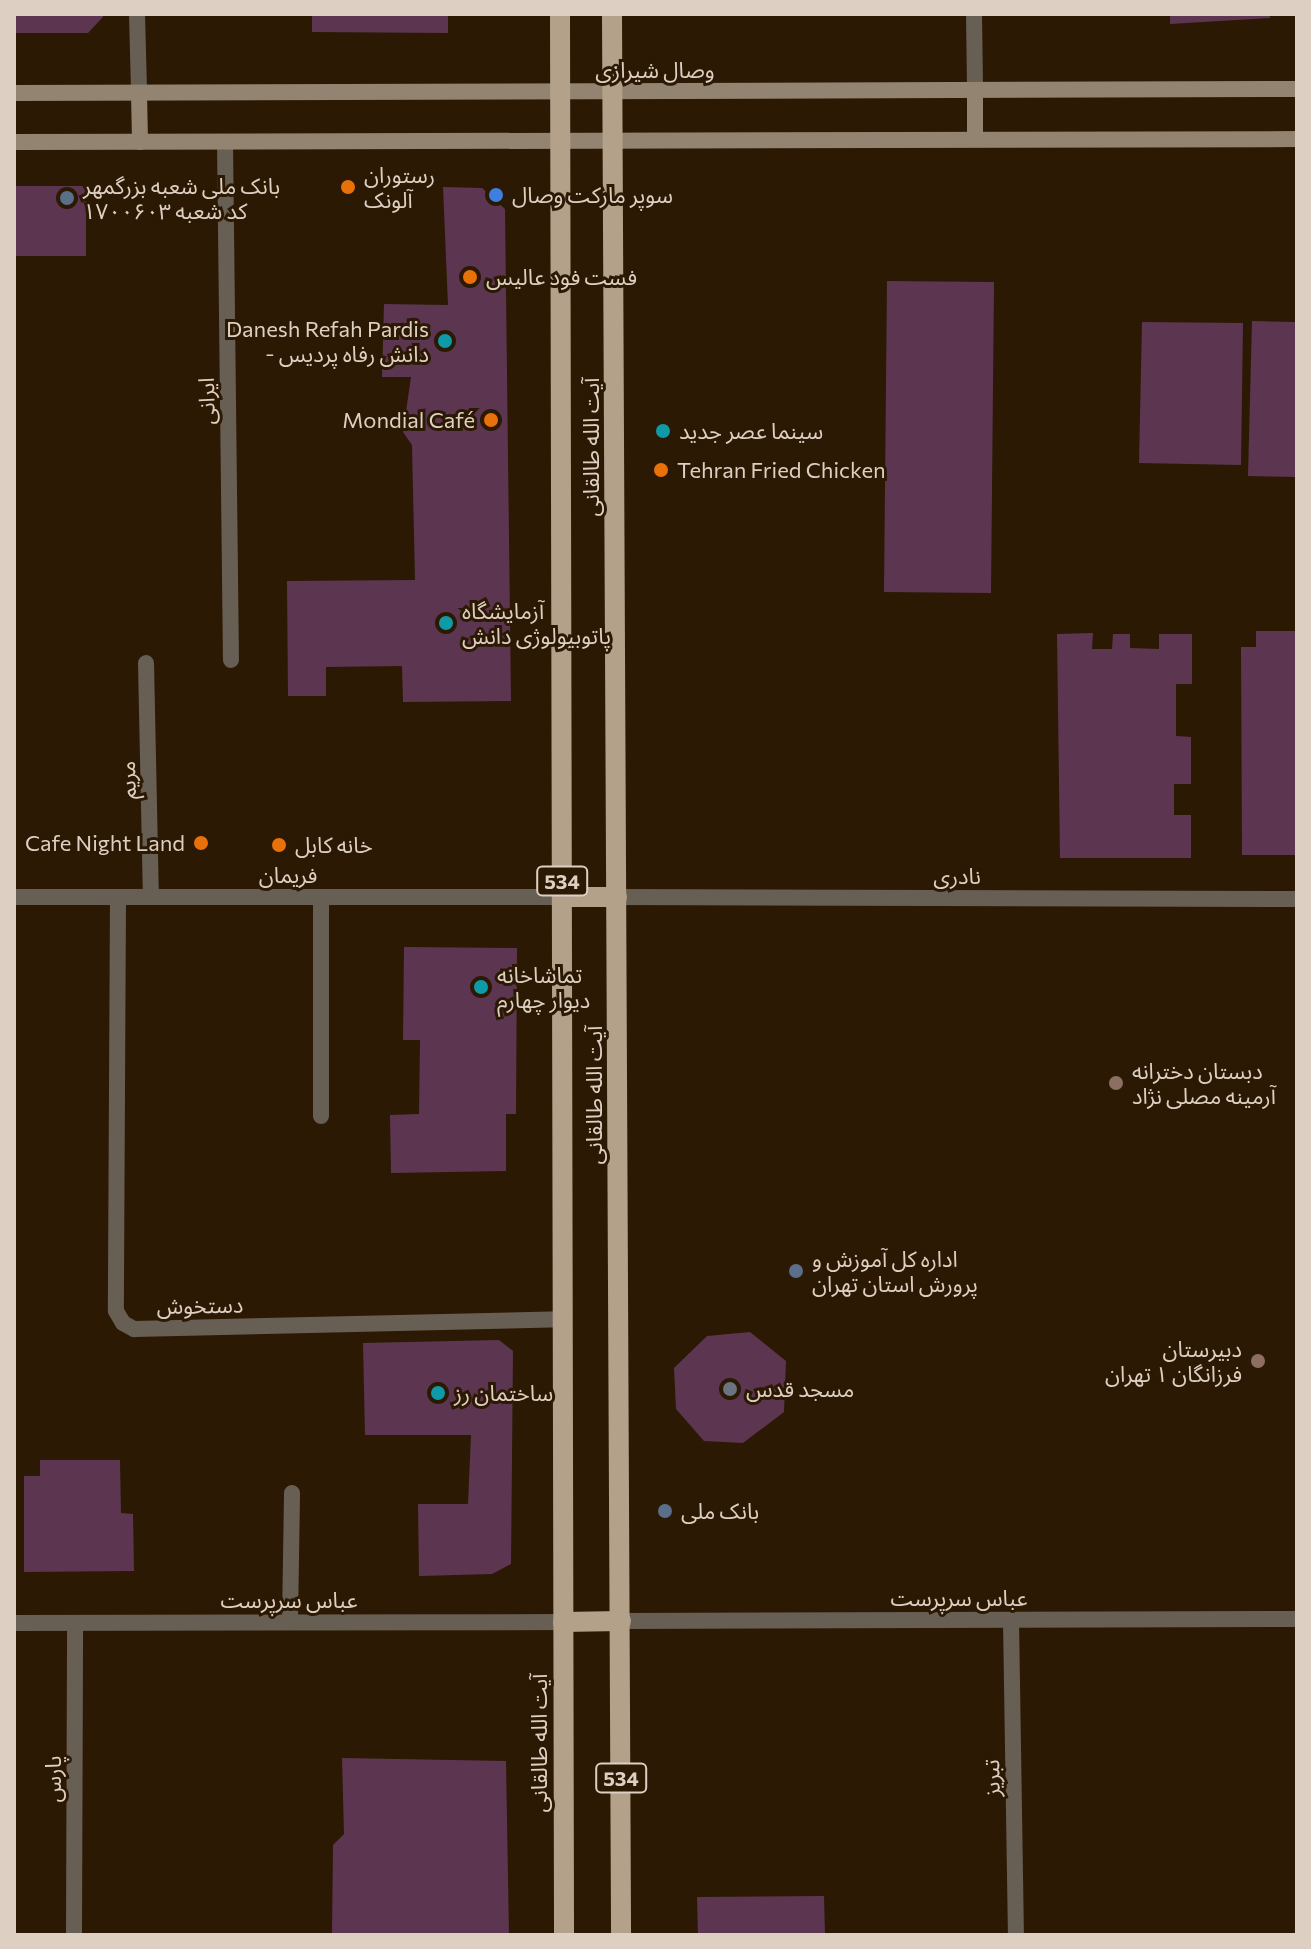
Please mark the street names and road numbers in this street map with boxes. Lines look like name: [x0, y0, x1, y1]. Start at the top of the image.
street label: وصال شیرازی: [595, 57, 715, 83]
street label: ایرانی: [192, 377, 220, 425]
street label: آیت الله طالقانی: [578, 378, 604, 516]
street label: مریم: [113, 761, 141, 799]
street label: فریمان: [259, 862, 317, 888]
street label: نادری: [933, 863, 981, 889]
road number: 534: [536, 865, 588, 897]
street label: آیت الله طالقانی: [581, 1026, 607, 1164]
street label: دستخوش: [156, 1291, 244, 1319]
street label: عباس سرپرست: [890, 1585, 1028, 1611]
street label: عباس سرپرست: [220, 1587, 358, 1613]
street label: آیت الله طالقانی: [526, 1674, 552, 1812]
street label: پارس: [40, 1756, 66, 1802]
street label: تبریز: [977, 1759, 1005, 1797]
road number: 534: [595, 1762, 647, 1794]

